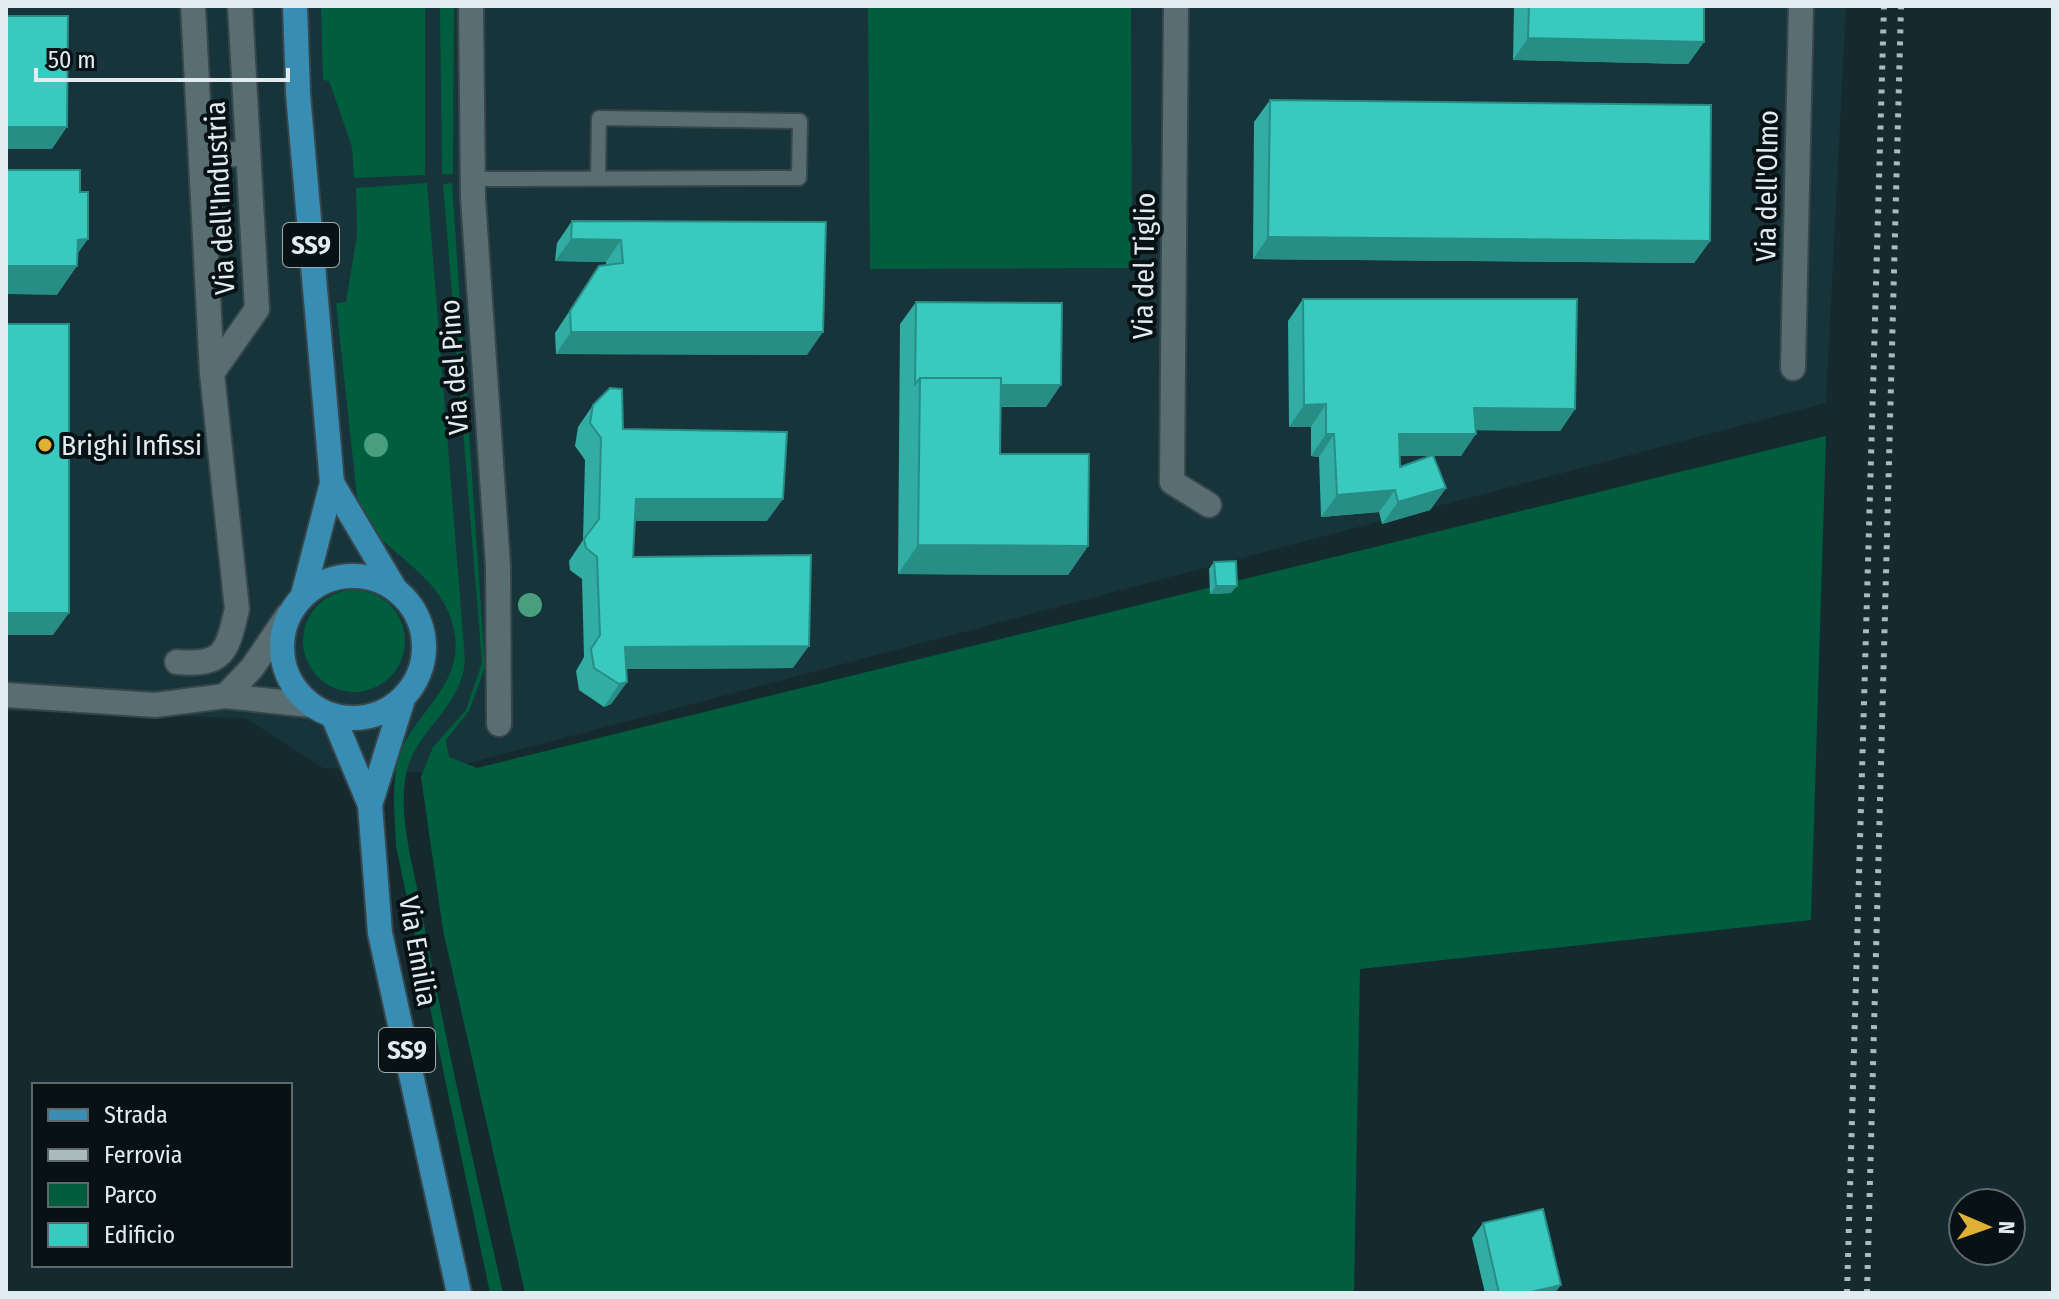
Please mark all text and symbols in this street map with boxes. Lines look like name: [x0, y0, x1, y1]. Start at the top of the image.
scale bar: [36, 32, 288, 82]
text: 50 m: [48, 46, 96, 74]
street label: Via dell'Industria: [198, 100, 242, 296]
street label: Via dell'Olmo: [1749, 110, 1785, 262]
street label: Via del Tiglio: [1126, 192, 1162, 340]
road number: SS9: [283, 223, 339, 267]
street label: Via del Pino: [433, 298, 475, 436]
place label: Brighi Infissi: [61, 429, 202, 462]
marker: Brighi Infissi: [36, 436, 54, 454]
street label: Via Emilia: [392, 893, 444, 1009]
road number: SS9: [379, 1028, 435, 1072]
legend: [32, 1083, 292, 1267]
text: Strada: [104, 1101, 168, 1129]
text: Ferrovia: [104, 1141, 183, 1169]
text: Parco: [104, 1181, 157, 1209]
north arrow: [1947, 1187, 2027, 1267]
text: Edificio: [104, 1221, 175, 1249]
text: N: [1993, 1221, 2020, 1235]

